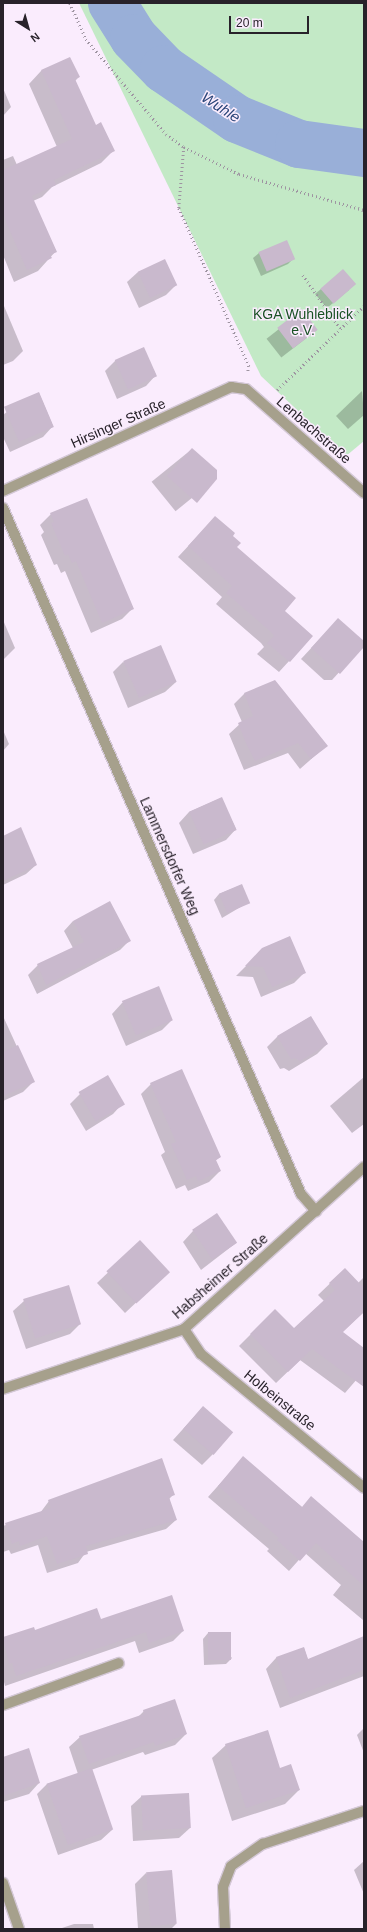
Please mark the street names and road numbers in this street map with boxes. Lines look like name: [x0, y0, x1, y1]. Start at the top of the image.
street label: Lenbachstraße: [273, 393, 355, 467]
street label: Hirsinger Straße: [68, 395, 168, 451]
street label: Lammersdorfer Weg: [136, 794, 204, 918]
street label: Habsheimer Straße: [169, 1230, 271, 1322]
street label: Holbeinstraße: [241, 1366, 319, 1434]

